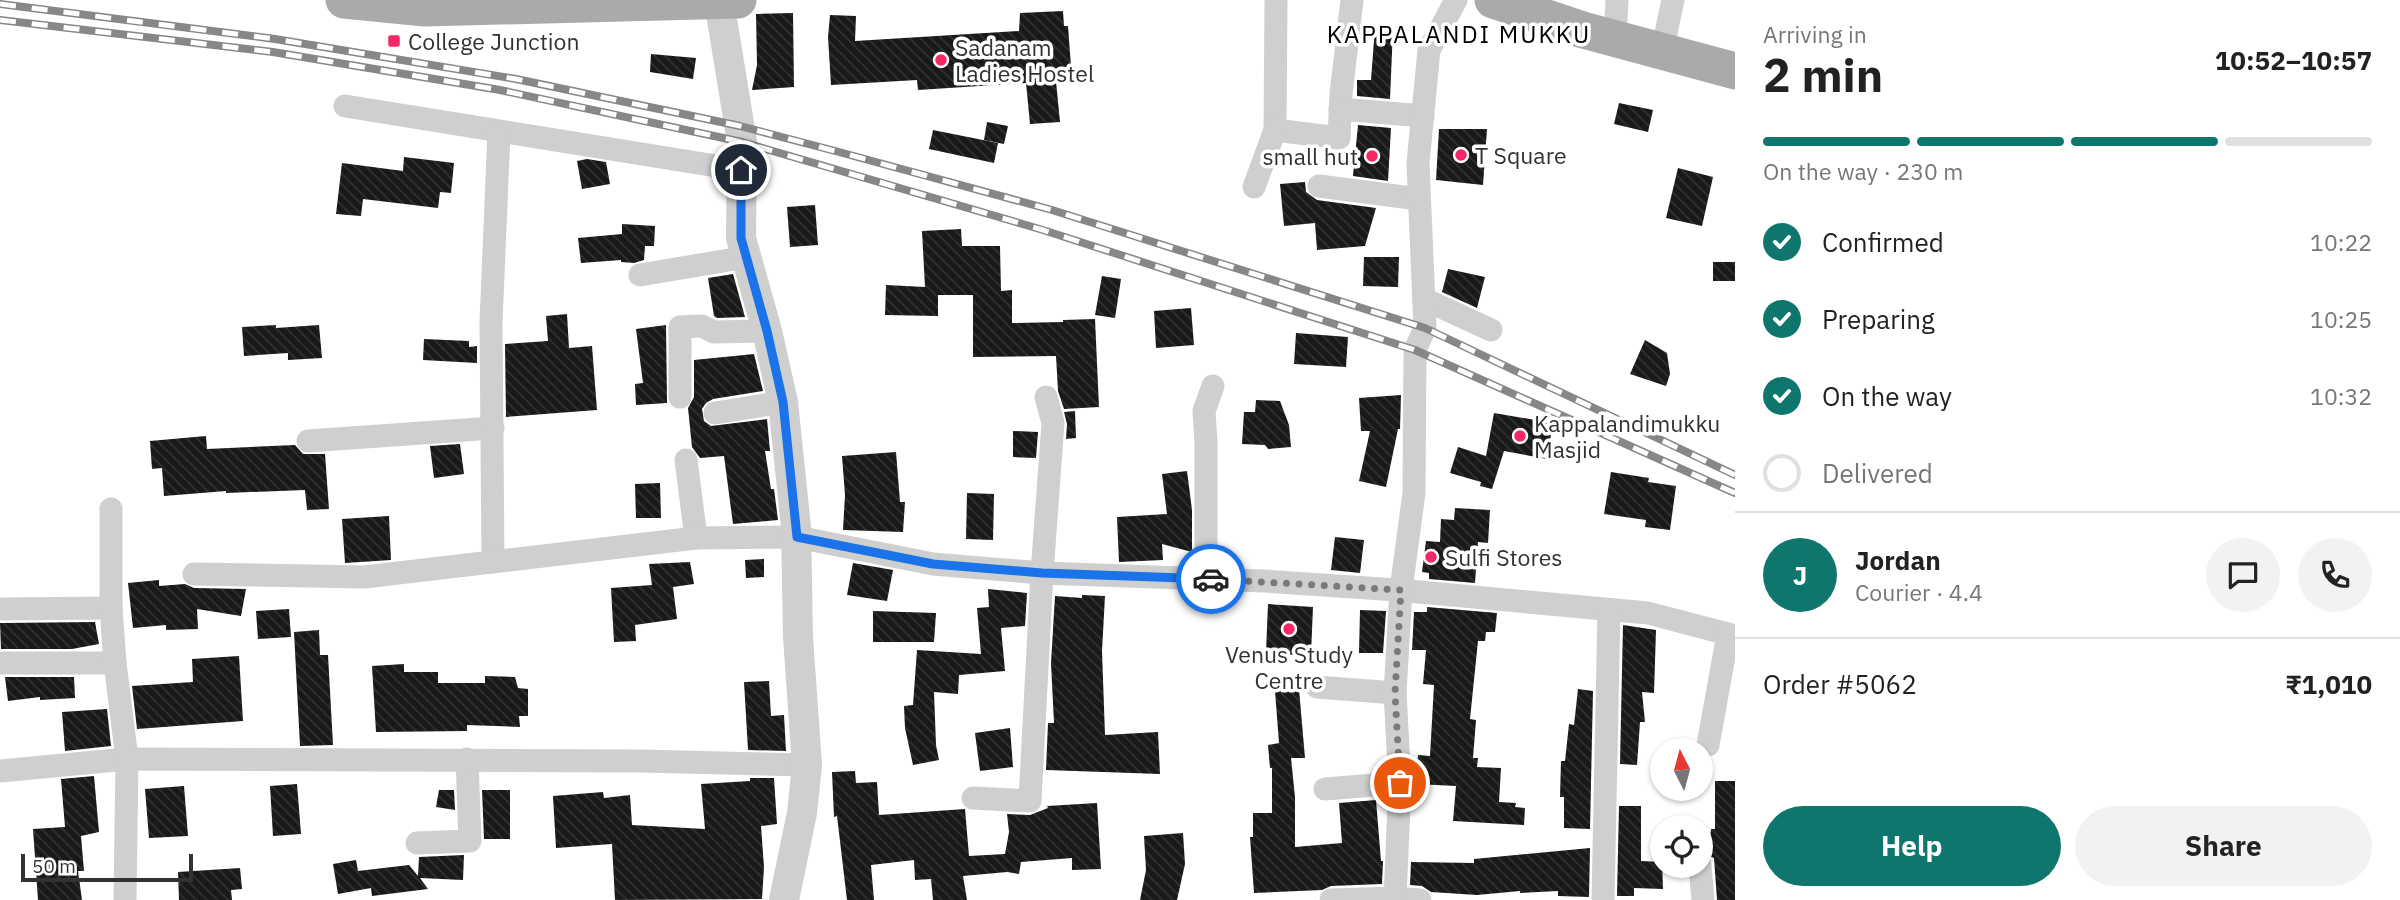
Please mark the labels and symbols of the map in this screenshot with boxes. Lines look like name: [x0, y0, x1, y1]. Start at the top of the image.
district label: KAPPALANDI MUKKU: [1327, 18, 1591, 50]
place label: College Junction: [408, 26, 579, 56]
place label: Sadanam Ladies Hostel: [955, 32, 1094, 88]
marker: College Junction: [386, 33, 402, 49]
marker: Sadanam Ladies Hostel: [933, 52, 949, 68]
pin: [711, 140, 771, 200]
place label: T Square: [1475, 140, 1567, 170]
place label: small hut: [1262, 141, 1358, 171]
marker: T Square: [1453, 147, 1469, 163]
marker: small hut: [1364, 148, 1380, 164]
place label: Kappalandimukku Masjid: [1534, 408, 1720, 464]
marker: Kappalandimukku Masjid: [1512, 428, 1528, 444]
place label: Sulfi Stores: [1445, 542, 1563, 572]
courier: [1176, 544, 1246, 614]
marker: Sulfi Stores: [1423, 549, 1439, 565]
marker: Venus Study Centre: [1281, 621, 1297, 637]
place label: Venus Study Centre: [1225, 639, 1354, 695]
north arrow: [1650, 738, 1713, 802]
pin: [1370, 753, 1430, 813]
scale bar: [21, 851, 192, 883]

